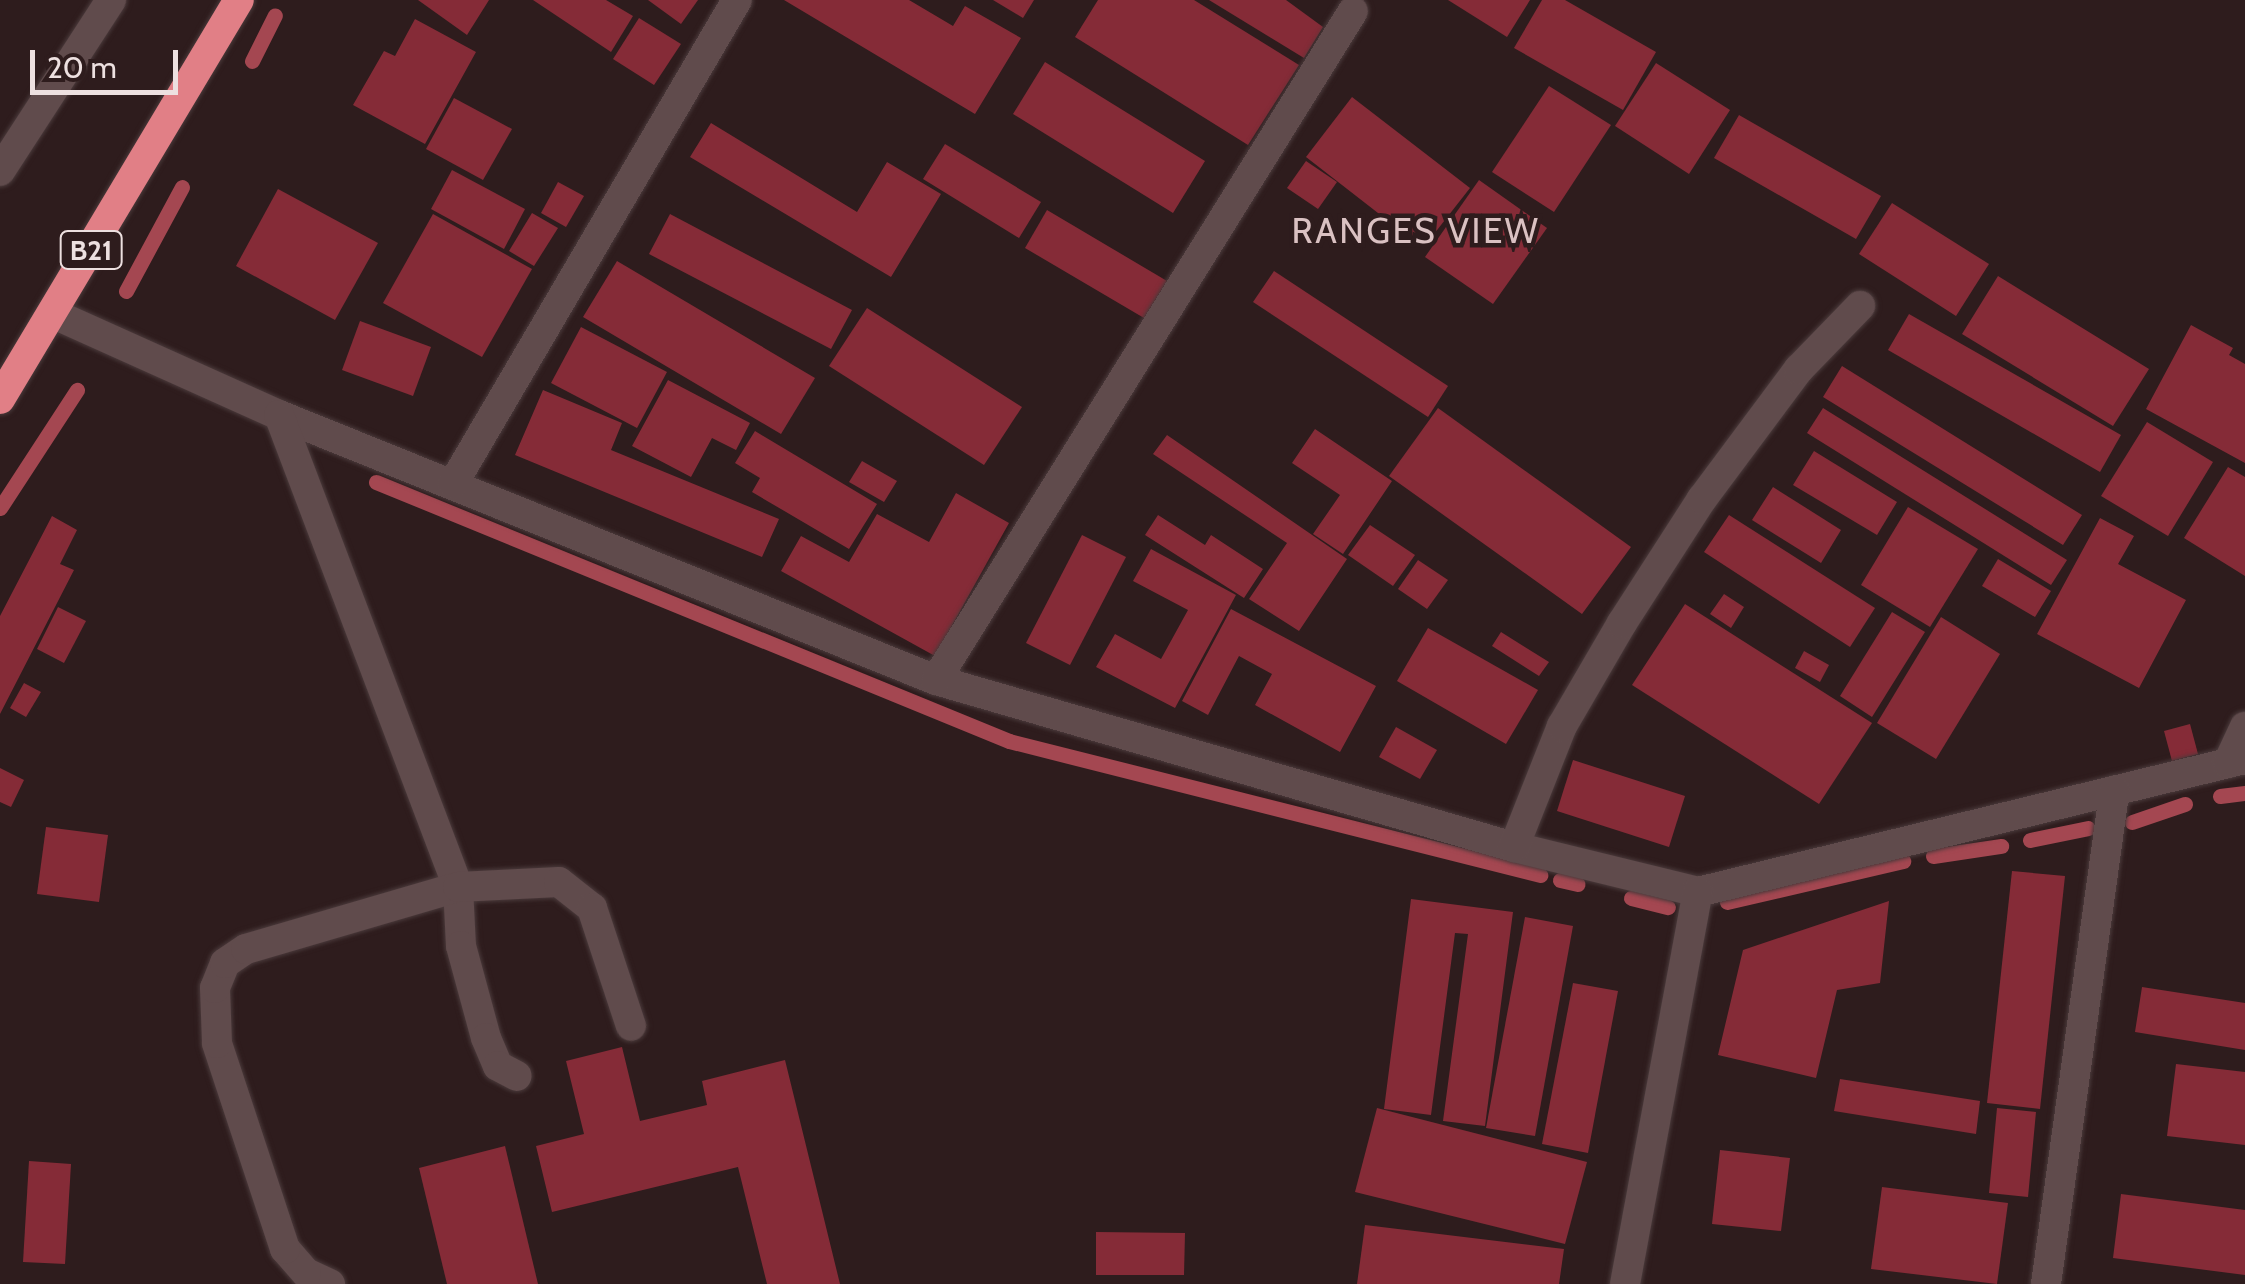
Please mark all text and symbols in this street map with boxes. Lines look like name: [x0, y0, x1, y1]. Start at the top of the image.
scale bar: [35, 30, 182, 92]
text: 20 m: [47, 49, 117, 86]
district label: RANGES VIEW: [1292, 210, 1540, 252]
road number: B21: [58, 227, 124, 273]

